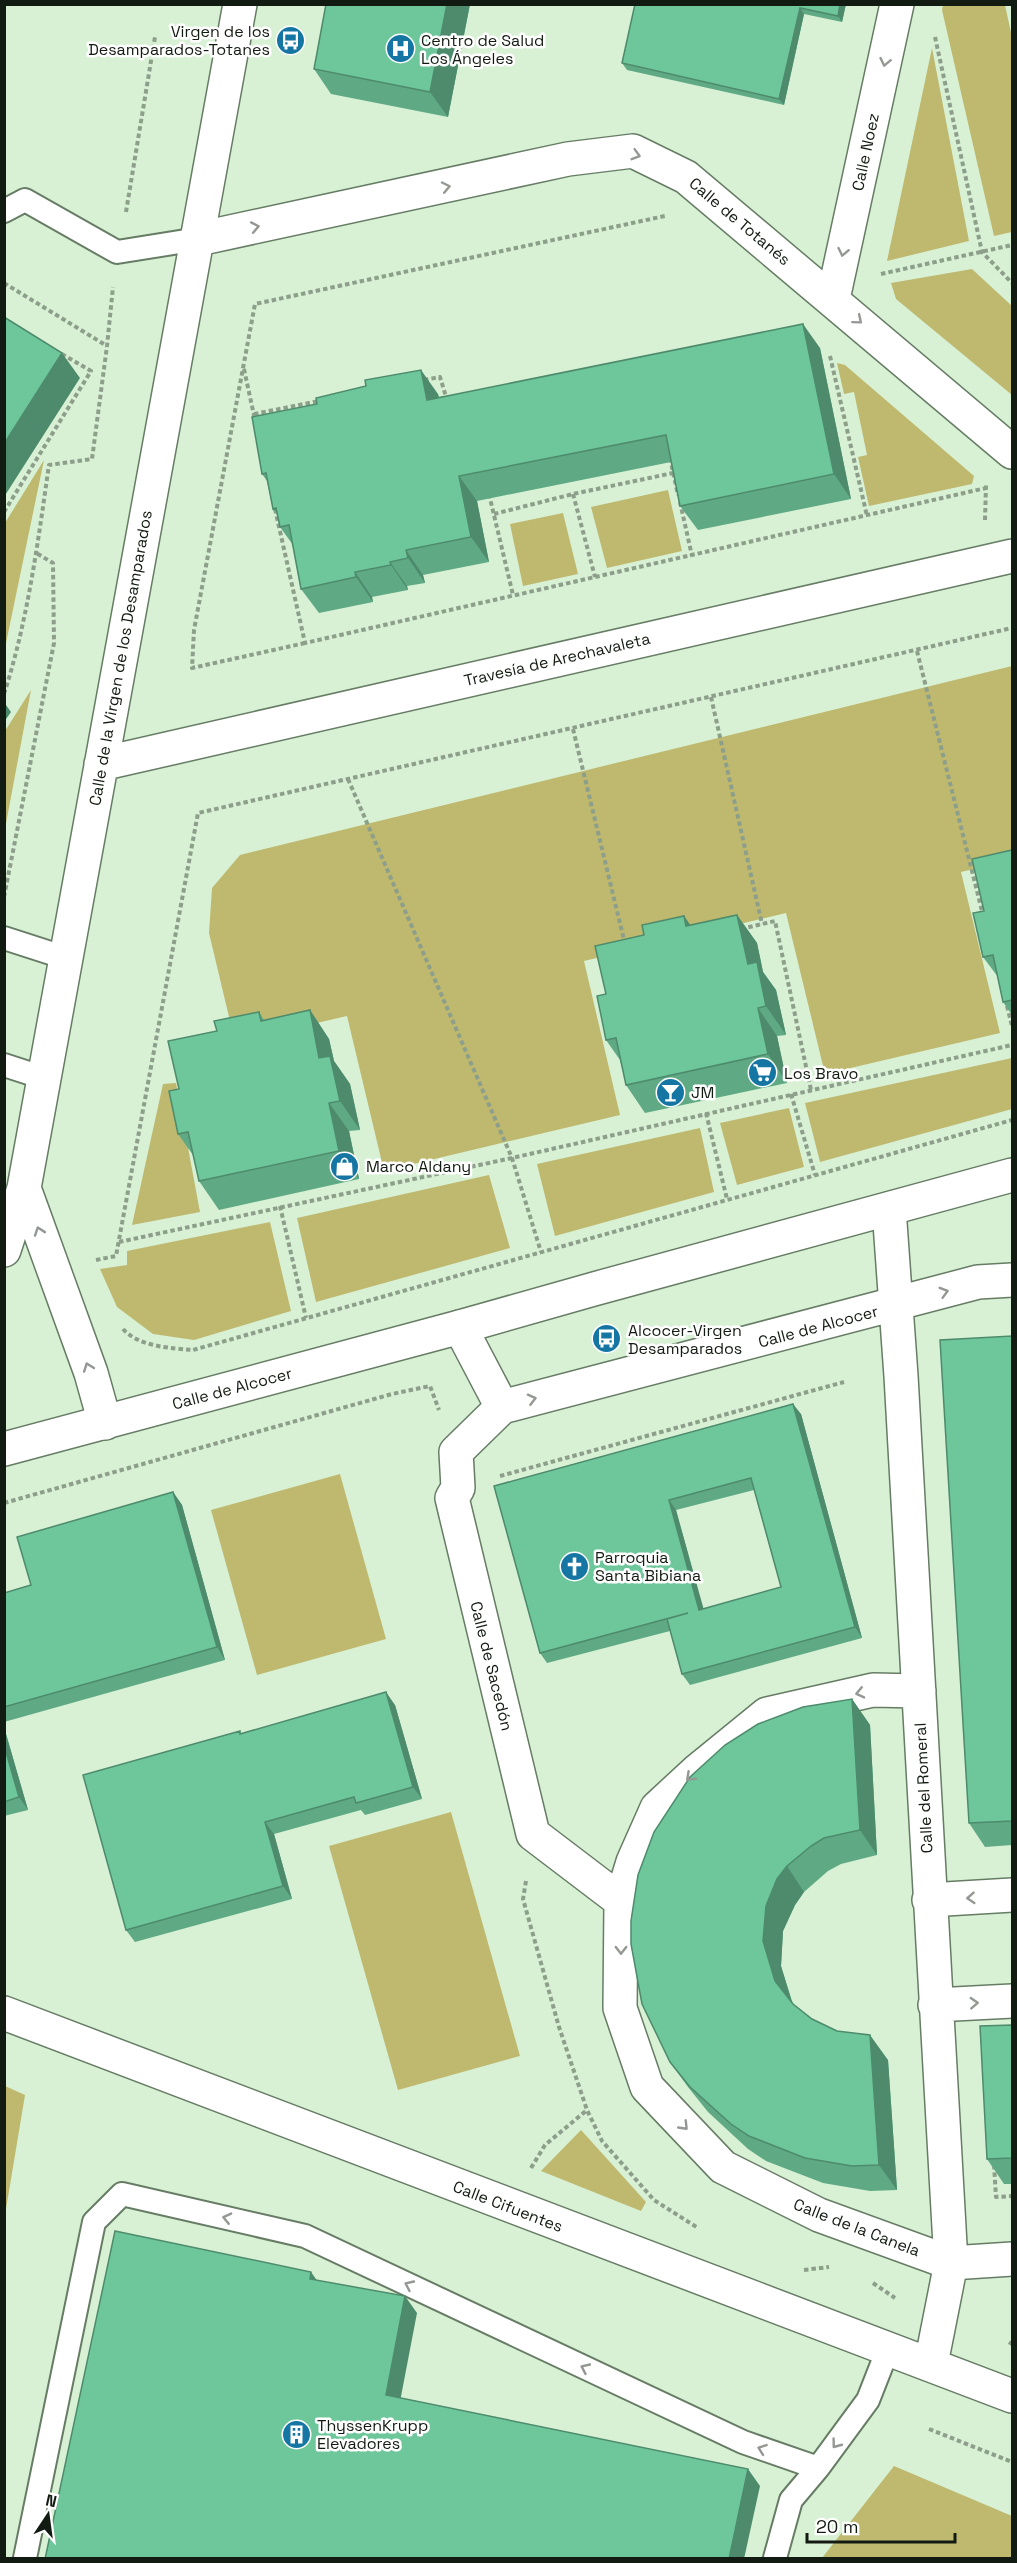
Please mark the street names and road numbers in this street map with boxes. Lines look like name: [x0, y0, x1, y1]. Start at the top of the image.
street label: Calle Noez: [847, 111, 884, 193]
street label: Calle de Totanés: [685, 173, 795, 270]
street label: Calle de la Virgen de los Desamparados: [84, 509, 157, 807]
street label: Travesía de Arechavaleta: [462, 628, 652, 691]
street label: Calle de Alcocer: [756, 1300, 880, 1353]
street label: Calle de Alcocer: [170, 1362, 294, 1415]
street label: Calle de Sacedón: [465, 1599, 518, 1733]
street label: Calle del Romeral: [910, 1722, 937, 1854]
street label: Calle Cifuentes: [450, 2176, 566, 2237]
street label: Calle de la Canela: [791, 2194, 923, 2261]

